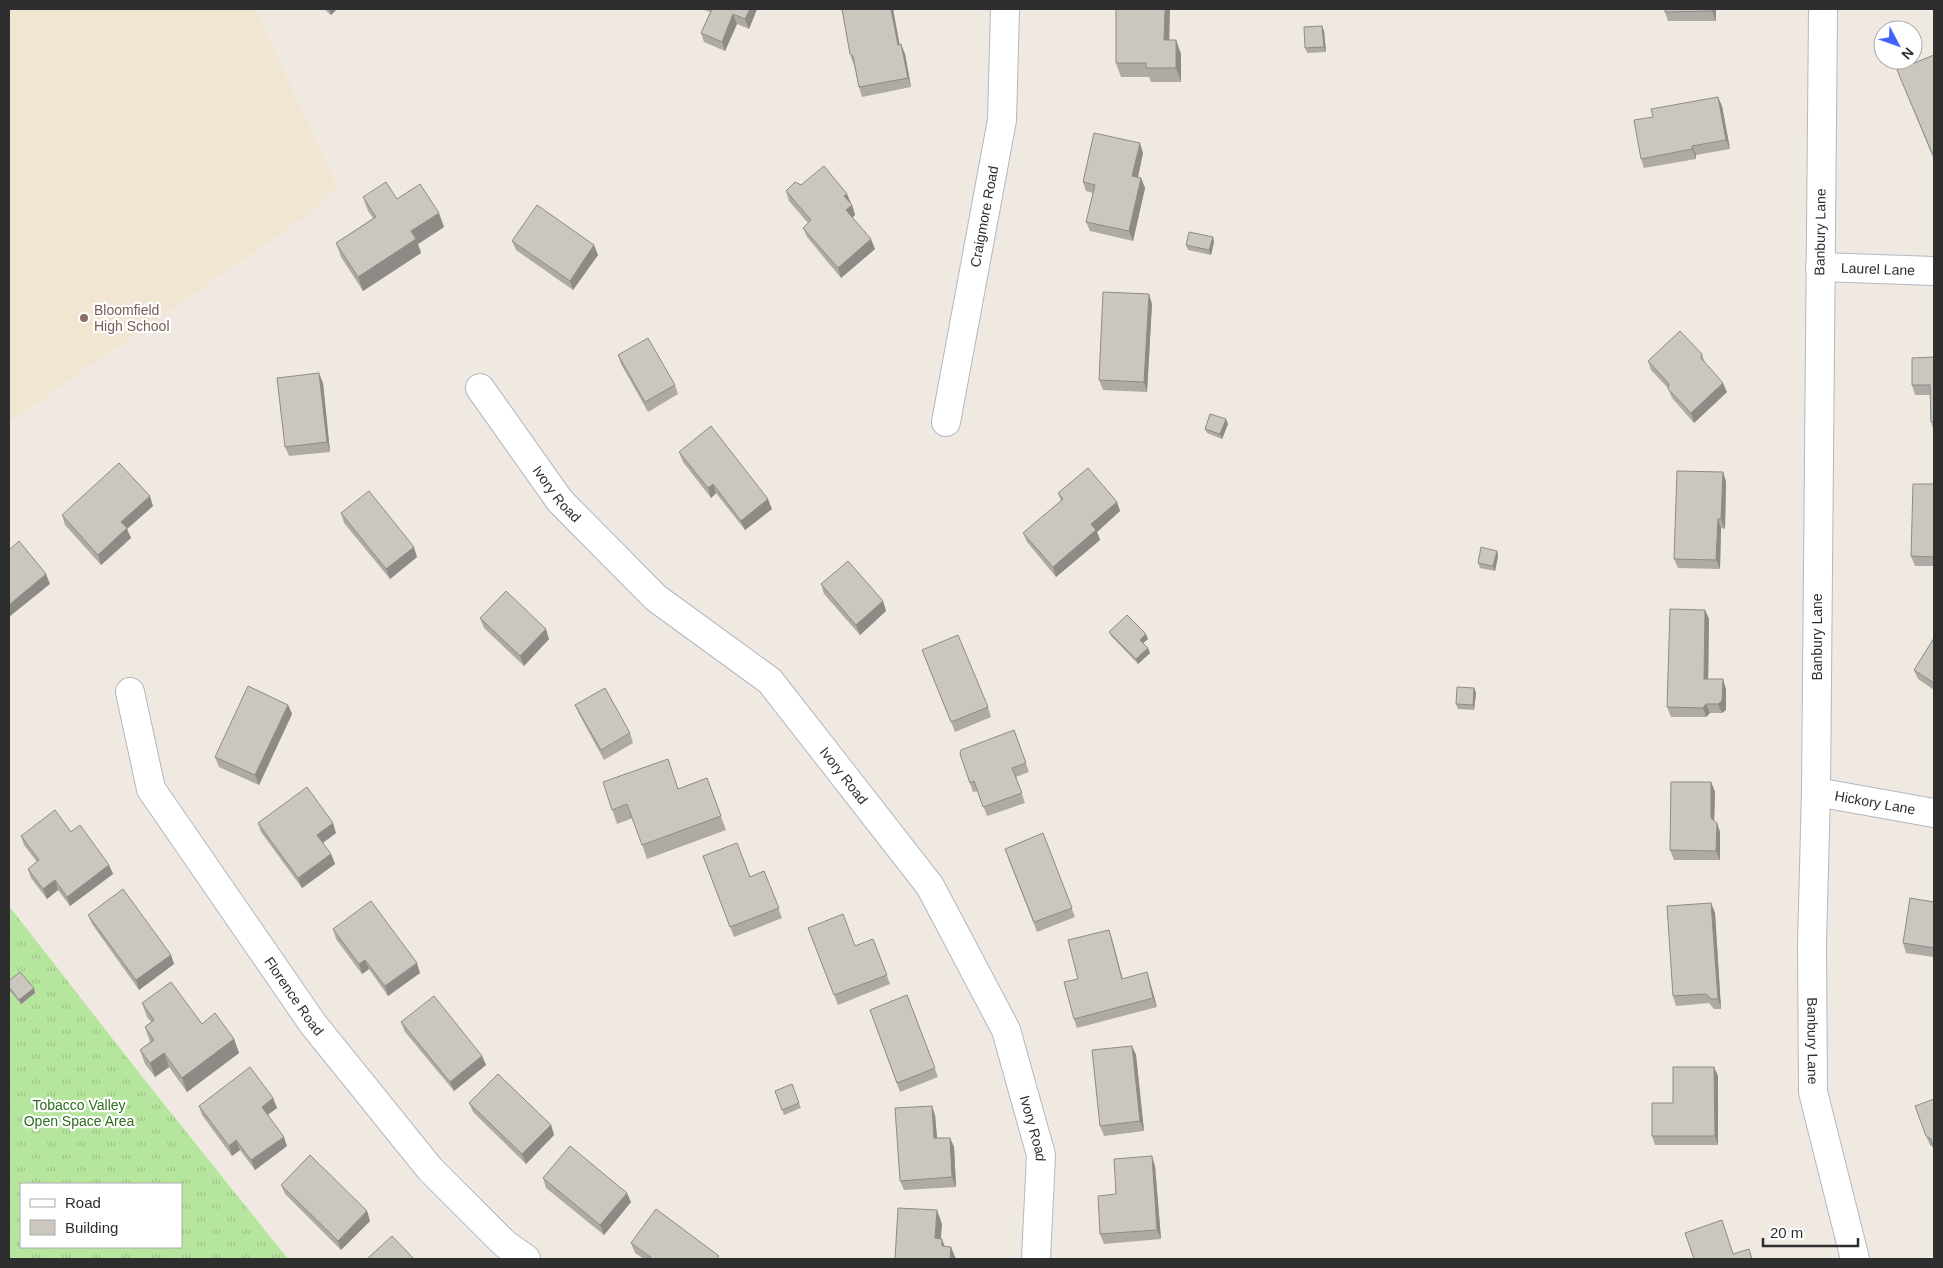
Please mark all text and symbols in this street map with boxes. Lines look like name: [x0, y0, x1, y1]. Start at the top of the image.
north arrow: [1873, 20, 1923, 70]
text: N: [1898, 44, 1917, 63]
street label: Craigmore Road: [967, 164, 1001, 269]
street label: Banbury Lane: [1811, 188, 1829, 276]
street label: Laurel Lane: [1841, 260, 1915, 278]
place label: Bloomfield High School: [94, 302, 170, 334]
marker: Bloomfield High School: [78, 312, 90, 324]
street label: Ivory Road: [530, 463, 584, 525]
street label: Banbury Lane: [1809, 593, 1825, 681]
street label: Ivory Road: [817, 744, 871, 807]
street label: Hickory Lane: [1833, 787, 1917, 818]
street label: Florence Road: [261, 954, 327, 1039]
street label: Banbury Lane: [1804, 997, 1821, 1085]
street label: Ivory Road: [1017, 1094, 1049, 1162]
park label: Tobacco Valley Open Space Area: [24, 1097, 134, 1129]
legend: [20, 1183, 182, 1248]
text: Road: [65, 1194, 101, 1211]
scale bar: [1763, 1216, 1858, 1248]
text: Building: [65, 1219, 118, 1236]
text: 20 m: [1770, 1224, 1803, 1241]

